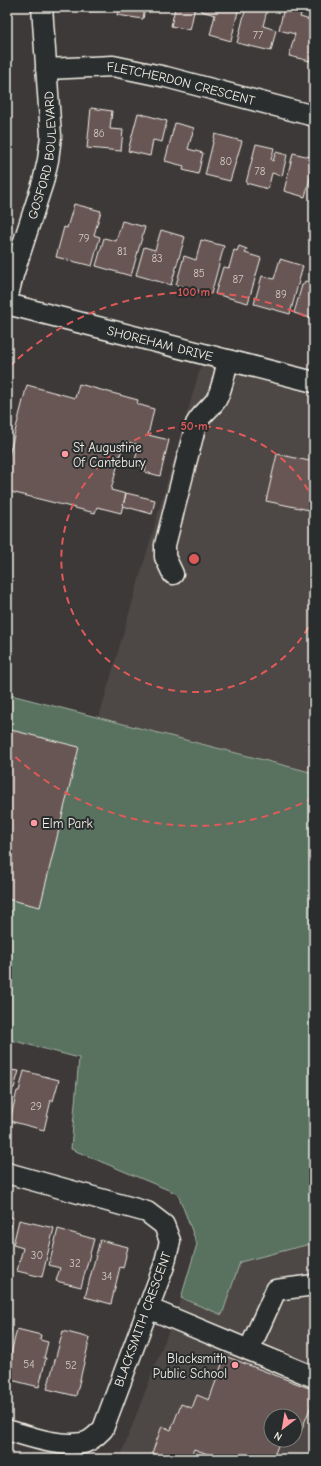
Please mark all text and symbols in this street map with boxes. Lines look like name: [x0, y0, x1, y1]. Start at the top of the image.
house number: 77: [253, 29, 263, 42]
street label: FLETCHERDON CRESCENT: [106, 59, 257, 108]
street label: GOSFORD BOULEVARD: [25, 91, 59, 221]
house number: 86: [93, 127, 105, 140]
house number: 80: [220, 155, 232, 168]
house number: 78: [255, 165, 266, 178]
house number: 79: [78, 232, 90, 245]
house number: 81: [117, 245, 127, 258]
house number: 83: [151, 252, 163, 265]
house number: 85: [193, 267, 205, 280]
house number: 87: [233, 273, 243, 286]
text: 100 m: [178, 285, 210, 299]
house number: 89: [275, 288, 287, 301]
street label: SHOREHAM DRIVE: [106, 323, 215, 364]
text: 50 m: [180, 419, 208, 433]
place label: St Augustine Of Cantebury: [73, 440, 146, 470]
marker: St Augustine Of Cantebury: [60, 449, 70, 459]
centre of rings: [187, 552, 201, 566]
place label: Elm Park: [42, 816, 93, 831]
marker: Elm Park: [29, 818, 39, 828]
house number: 29: [30, 1100, 42, 1113]
house number: 30: [31, 1249, 43, 1262]
street label: BLACKSMITH CRESCENT: [111, 1249, 174, 1389]
house number: 32: [69, 1257, 81, 1270]
house number: 34: [102, 1270, 112, 1283]
place label: Blacksmith Public School: [153, 1351, 227, 1381]
house number: 54: [23, 1358, 35, 1371]
house number: 52: [65, 1359, 77, 1372]
marker: Blacksmith Public School: [230, 1360, 240, 1370]
north arrow: [263, 1408, 303, 1448]
text: N: [272, 1429, 285, 1444]

